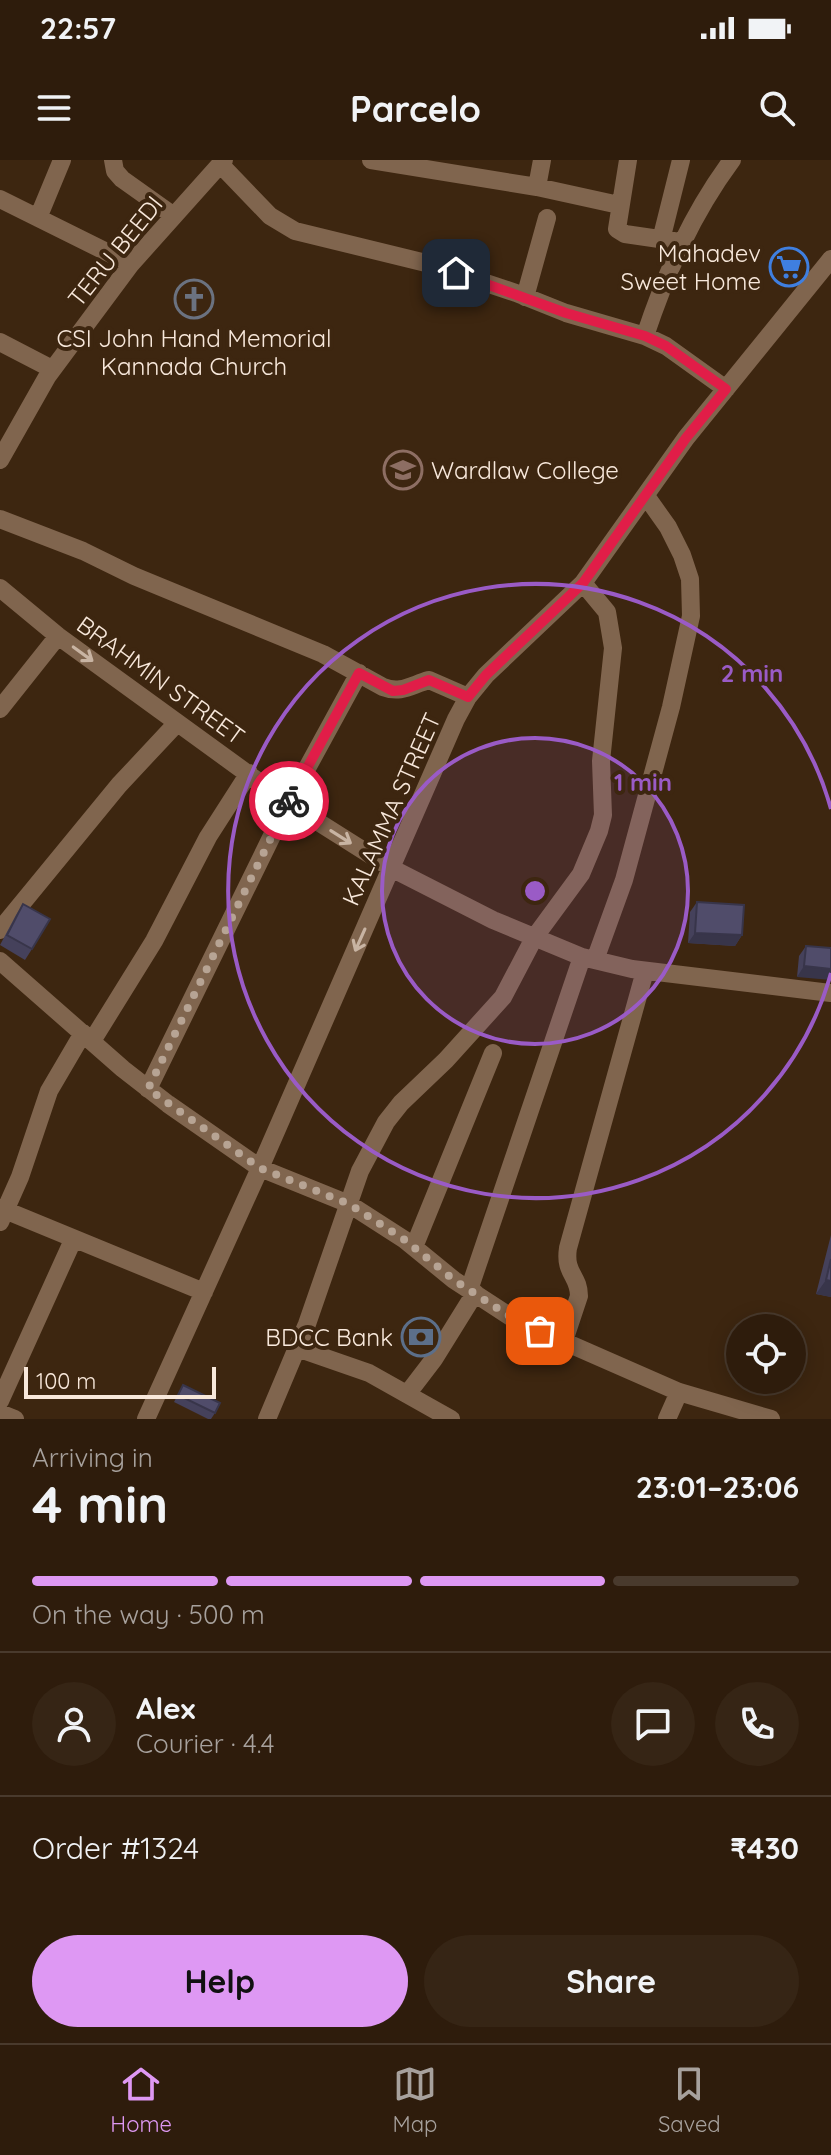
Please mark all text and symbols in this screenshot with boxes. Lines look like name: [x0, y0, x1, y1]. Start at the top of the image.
text: 22:57: [40, 9, 116, 47]
icon: menu: [32, 86, 76, 130]
text: Parcelo: [350, 86, 481, 131]
icon: search: [755, 86, 799, 130]
street label: TERU BEEDI: [61, 190, 169, 312]
place label: Mahadev Sweet Home: [620, 238, 761, 296]
pin: [422, 239, 490, 307]
supermarket icon: Mahadev Sweet Home: [768, 246, 810, 288]
icon: home: [434, 251, 478, 295]
church icon: CSI John Hand Memorial Kannada Church: [173, 278, 215, 320]
place label: CSI John Hand Memorial Kannada Church: [56, 323, 332, 381]
school or university icon: Wardlaw College: [382, 449, 424, 491]
place label: Wardlaw College: [431, 455, 619, 485]
street label: BRAHMIN STREET: [71, 609, 251, 751]
one-way arrow: [72, 645, 93, 662]
text: 2 min: [721, 658, 783, 688]
street label: KALAMMA STREET: [335, 708, 447, 910]
courier: [249, 761, 329, 841]
text: 1 min: [614, 767, 672, 797]
icon: bike: [267, 779, 311, 823]
one-way arrow: [329, 829, 352, 845]
centre of rings: [521, 877, 549, 905]
one-way arrow: [351, 927, 366, 951]
pin: [506, 1297, 574, 1365]
icon: bag: [518, 1309, 562, 1353]
map controls: [726, 1314, 806, 1394]
button: locate: [726, 1314, 806, 1394]
bank icon: BDCC Bank: [400, 1316, 442, 1358]
place label: BDCC Bank: [265, 1322, 393, 1352]
scale bar: [24, 1363, 216, 1399]
text: 100 m: [36, 1367, 96, 1395]
text: Arriving in: [32, 1441, 153, 1474]
text: 23:01–23:06: [636, 1468, 799, 1506]
text: 4 min: [32, 1471, 168, 1536]
text: On the way · 500 m: [32, 1598, 265, 1631]
button: person: [32, 1682, 116, 1766]
button: chat: [611, 1682, 695, 1766]
button: phone: [715, 1682, 799, 1766]
text: Alex: [136, 1689, 195, 1727]
text: Courier · 4.4: [136, 1727, 274, 1760]
text: Order #1324: [32, 1829, 199, 1867]
text: ₹430: [730, 1829, 799, 1867]
button: Help: [32, 1935, 408, 2027]
button: Share: [424, 1935, 799, 2027]
tab: Home: [110, 2062, 172, 2138]
tab: Map: [393, 2062, 437, 2138]
tab: Saved: [658, 2062, 721, 2138]

